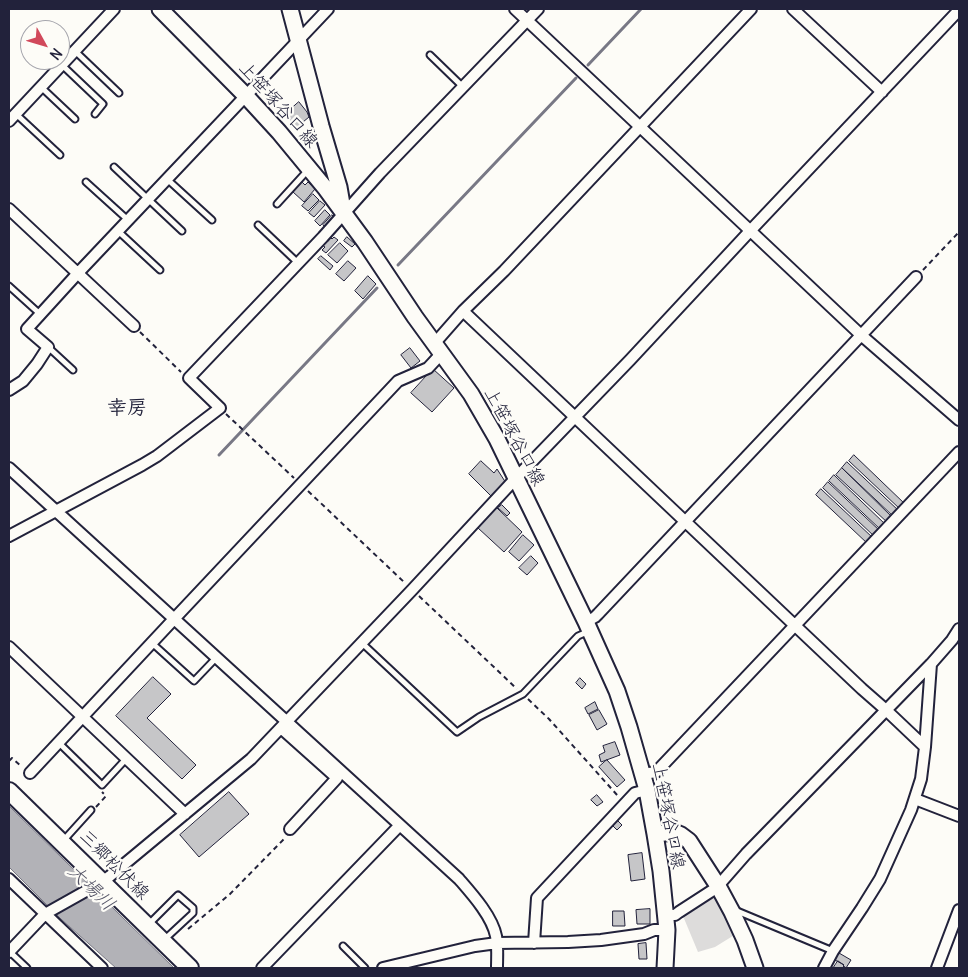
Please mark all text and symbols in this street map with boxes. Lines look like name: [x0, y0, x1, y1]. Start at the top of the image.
north arrow: [20, 20, 70, 70]
text: N: [46, 44, 66, 63]
street label: 上笹塚谷口線: [234, 58, 322, 152]
street label: 上笹塚谷口線: [479, 384, 549, 490]
district label: 幸房: [107, 396, 147, 420]
street label: 上笹塚谷口線: [647, 761, 689, 871]
street label: 三郷松伏線: [75, 826, 153, 904]
water label: 大場川: [63, 860, 119, 916]

